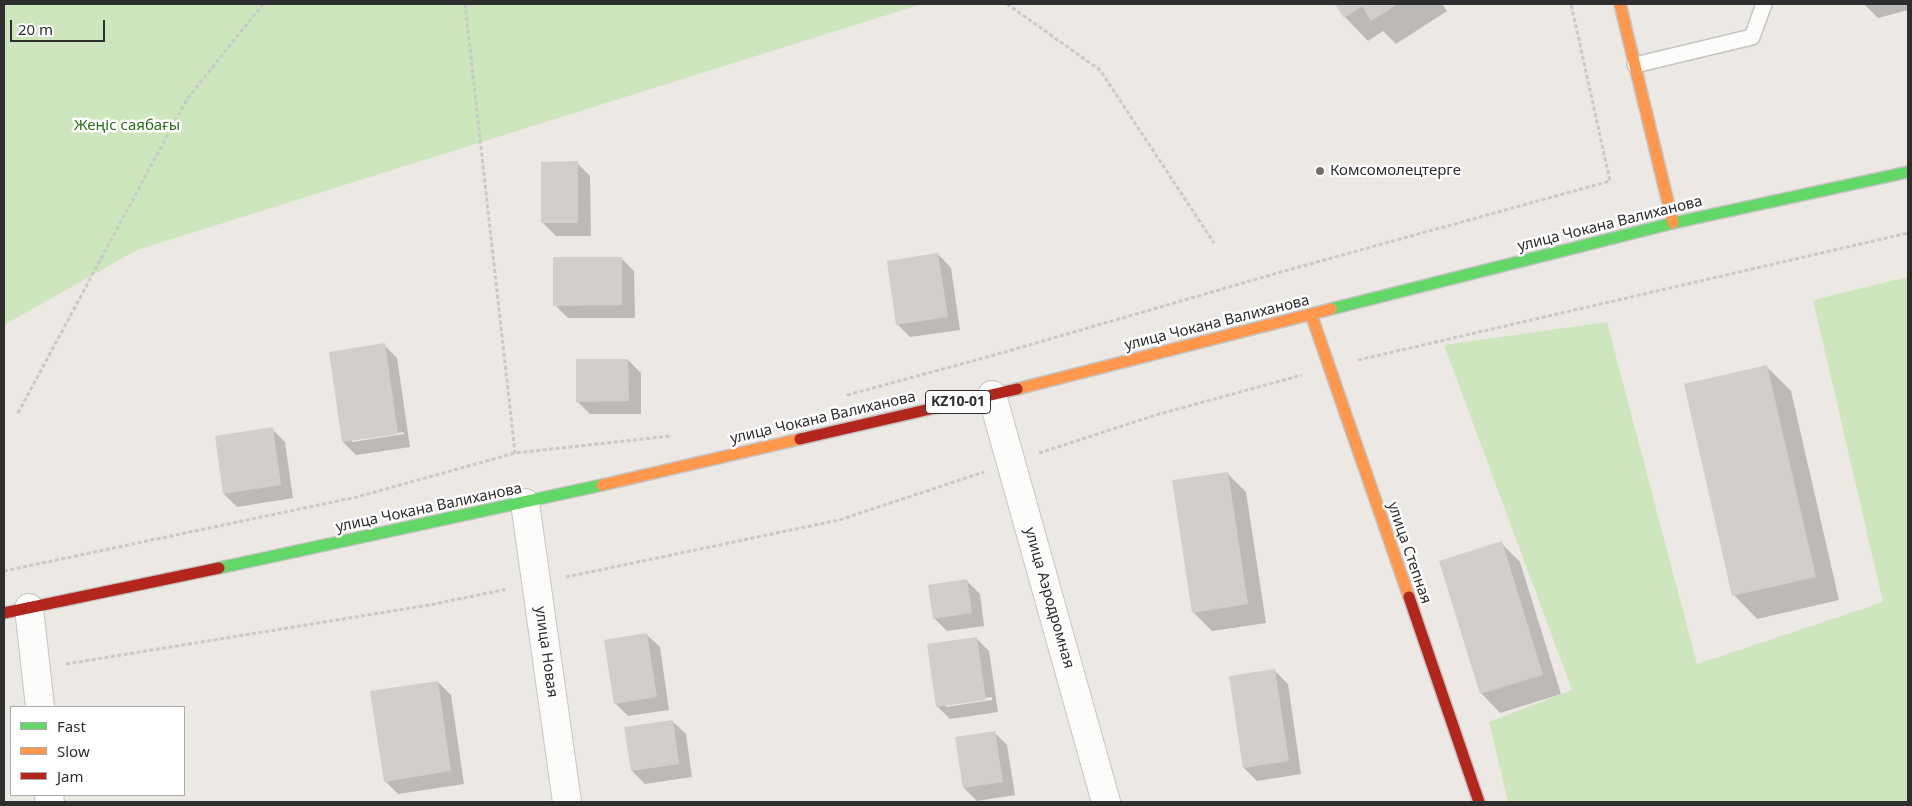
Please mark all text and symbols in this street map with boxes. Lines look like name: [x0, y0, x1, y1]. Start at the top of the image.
scale bar: [12, 10, 108, 42]
text: 20 m: [18, 19, 53, 39]
park label: Жеңіс саябағы: [74, 117, 180, 135]
place label: Комсомолецтерге: [1330, 162, 1461, 180]
marker: Комсомолецтерге: [1314, 165, 1326, 177]
street label: улица Чокана Валиханова: [1516, 192, 1704, 256]
street label: улица Чокана Валиханова: [1123, 291, 1311, 355]
street label: улица Чокана Валиханова: [729, 388, 917, 448]
road number: KZ10-01: [926, 391, 990, 414]
street label: улица Чокана Валиханова: [334, 479, 524, 537]
street label: улица Степная: [1383, 500, 1435, 606]
street label: улица Аэродромная: [1020, 525, 1078, 671]
street label: улица Новая: [531, 605, 561, 699]
legend: [10, 706, 185, 796]
text: Fast: [57, 716, 86, 736]
text: Slow: [57, 741, 90, 761]
text: Jam: [57, 766, 84, 786]

